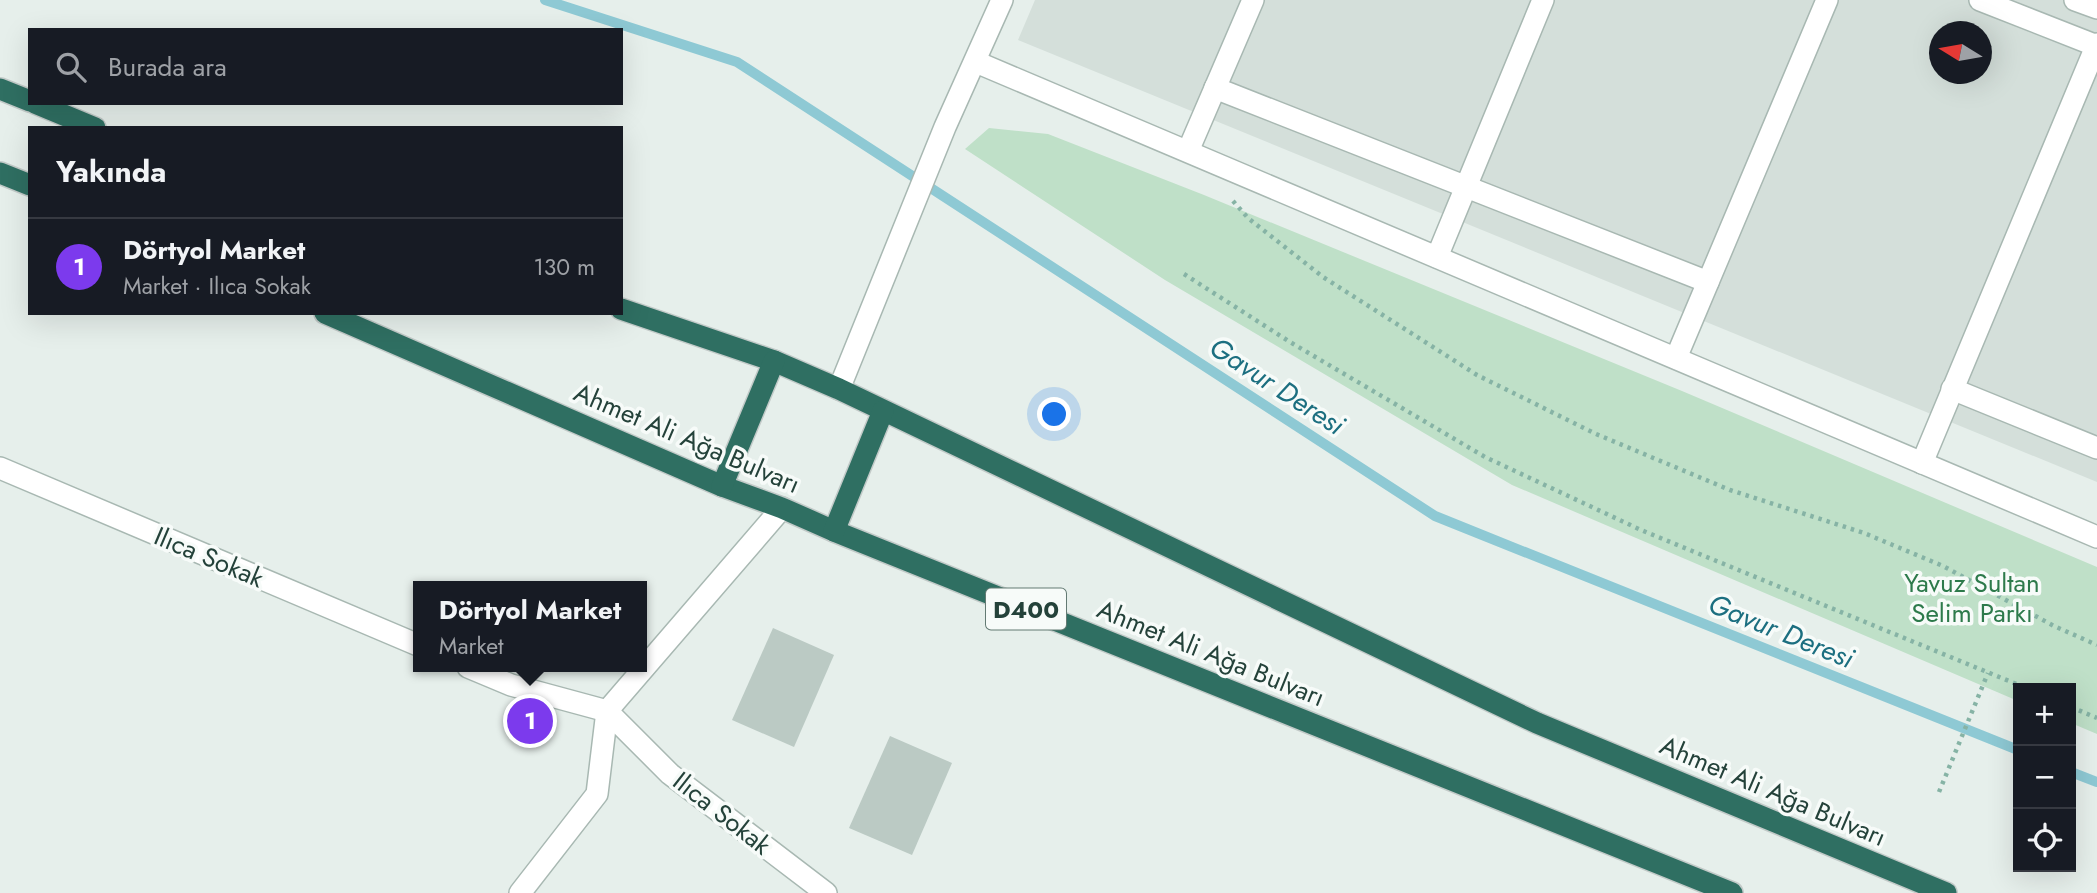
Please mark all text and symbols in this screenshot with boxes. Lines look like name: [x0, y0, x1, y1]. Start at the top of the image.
north arrow: [1929, 21, 1992, 84]
search box: [28, 28, 623, 105]
icon: search: [52, 48, 90, 86]
text: Burada ara: [108, 48, 227, 86]
text: Yakında: [56, 150, 167, 193]
text: Dörtyol Market: [123, 231, 305, 269]
text: 1: [73, 250, 85, 284]
text: 130 m: [533, 250, 595, 284]
text: Market · Ilıca Sokak: [123, 269, 311, 303]
water label: Gavur Deresi: [1201, 327, 1353, 446]
street label: Ahmet Ali Ağa Bulvarı: [568, 373, 806, 503]
your location: [1037, 397, 1071, 431]
street label: Ilıca Sokak: [148, 517, 270, 597]
park label: Yavuz Sultan Selim Parkı: [1904, 564, 2040, 632]
popup: [413, 581, 647, 672]
water label: Gavur Deresi: [1702, 583, 1861, 679]
road number: D400: [986, 588, 1066, 630]
street label: Ahmet Ali Ağa Bulvarı: [1092, 590, 1330, 716]
text: Dörtyol Market: [439, 591, 621, 629]
text: Market: [439, 629, 504, 663]
map controls: [2013, 683, 2076, 872]
button: +: [2013, 683, 2076, 746]
pin: 1: [507, 695, 553, 747]
street label: Ahmet Ali Ağa Bulvarı: [1654, 726, 1892, 856]
button: −: [2013, 746, 2076, 809]
street label: Ilıca Sokak: [665, 762, 780, 864]
button: locate: [2013, 809, 2076, 872]

